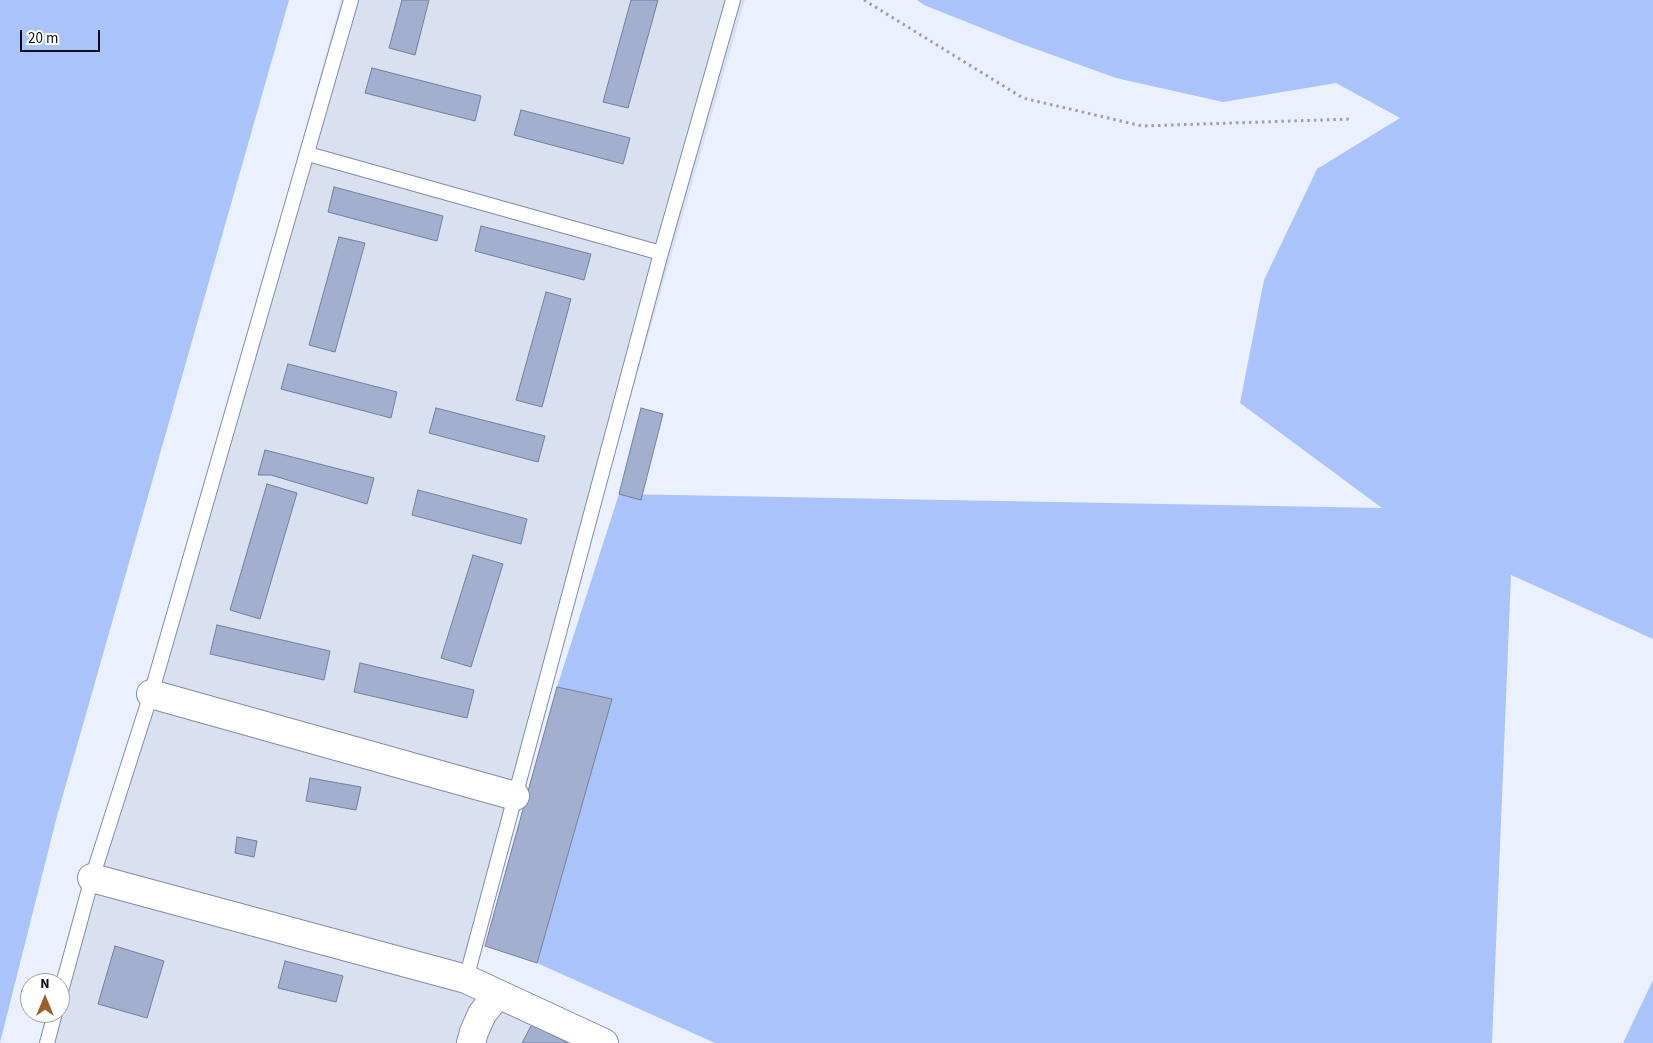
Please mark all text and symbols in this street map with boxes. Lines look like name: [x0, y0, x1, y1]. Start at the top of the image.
scale bar: [22, 20, 102, 52]
text: 20 m: [28, 28, 58, 49]
north arrow: [20, 973, 70, 1023]
text: N: [40, 974, 50, 994]

